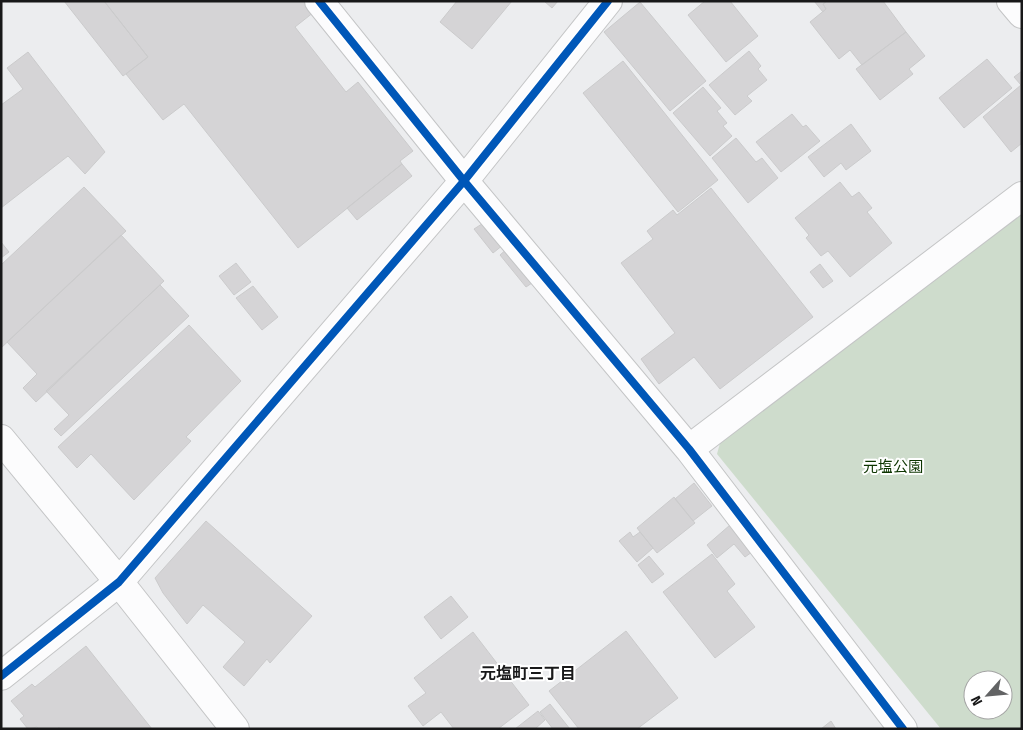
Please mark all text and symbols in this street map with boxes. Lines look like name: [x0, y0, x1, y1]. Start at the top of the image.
park label: 元塩公園: [863, 458, 923, 476]
district label: 元塩町三丁目: [480, 664, 576, 683]
north arrow: [963, 670, 1013, 720]
text: N: [967, 693, 986, 708]

